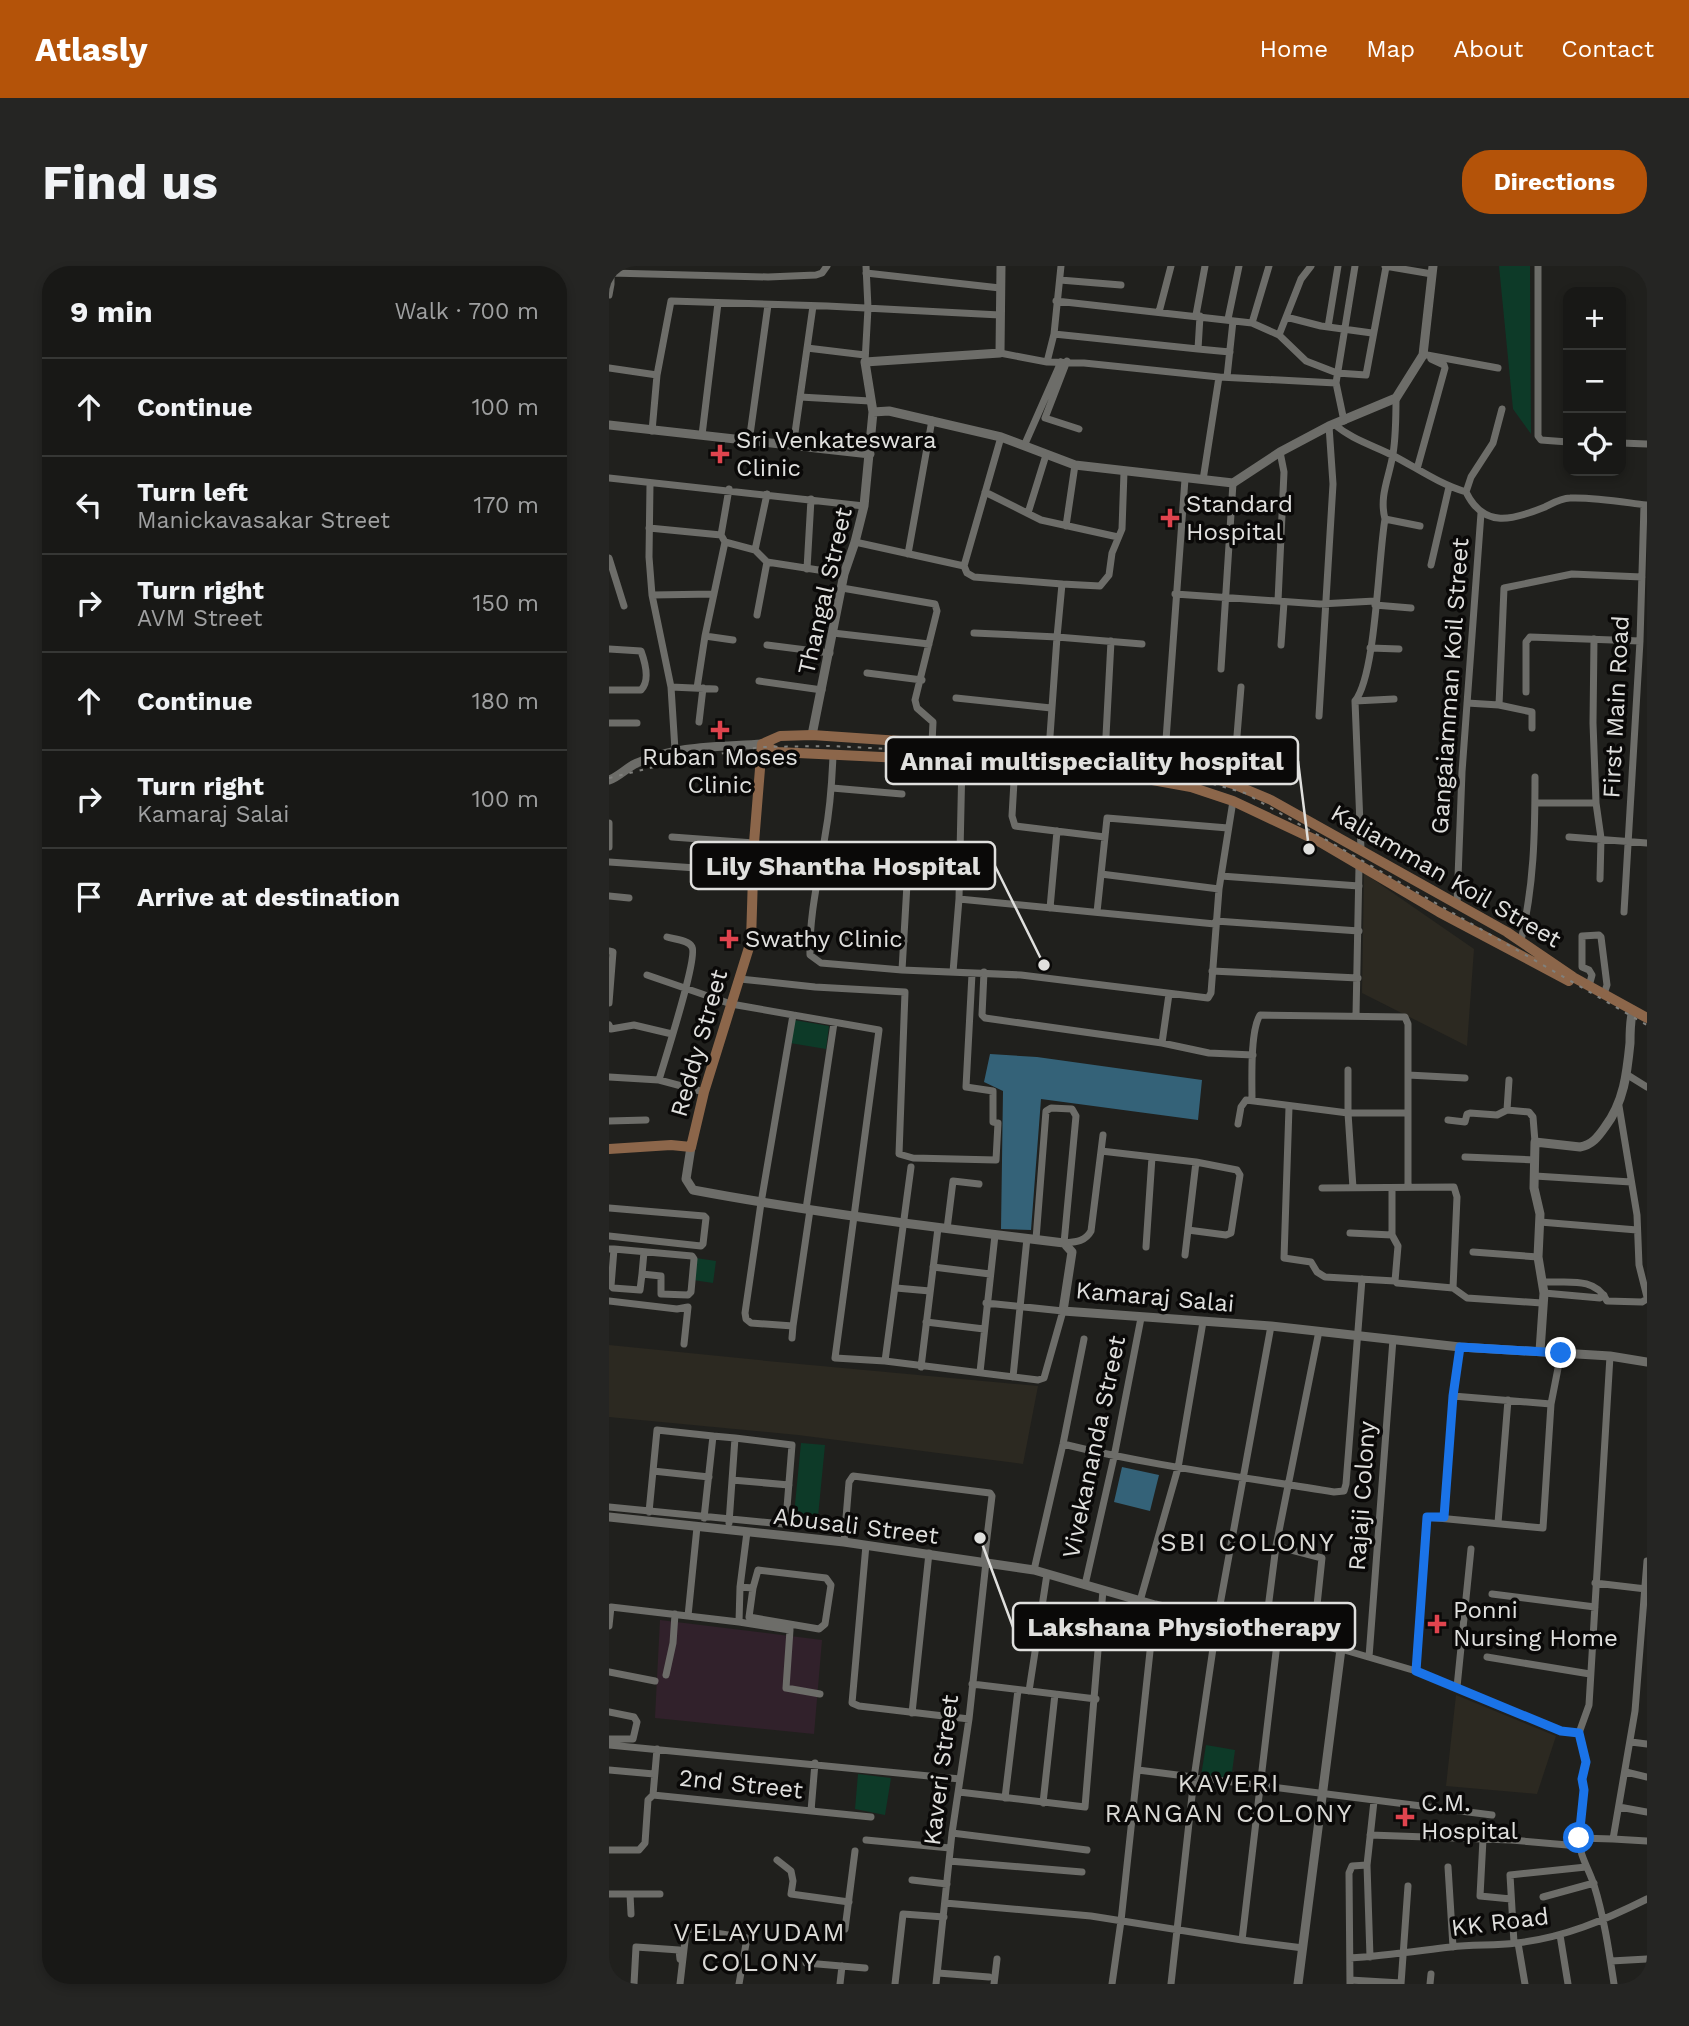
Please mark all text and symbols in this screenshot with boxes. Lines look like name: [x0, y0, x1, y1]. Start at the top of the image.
text: Atlasly: [35, 30, 147, 69]
text: Home: [1260, 35, 1328, 63]
text: Map: [1366, 35, 1415, 63]
text: About: [1453, 35, 1523, 63]
text: Contact: [1561, 35, 1654, 63]
button: Directions: [1462, 150, 1647, 214]
text: Find us: [42, 153, 218, 211]
map controls: [1563, 287, 1626, 476]
button: +: [1563, 287, 1626, 350]
text: 9 min: [70, 294, 153, 329]
text: Walk · 700 m: [394, 298, 539, 325]
button: −: [1563, 350, 1626, 413]
icon: ahead: [70, 388, 108, 426]
text: Continue: [137, 392, 253, 422]
text: 100 m: [472, 394, 539, 421]
button: locate: [1563, 413, 1626, 476]
place label: Sri Venkateswara Clinic: [736, 426, 937, 482]
marker: Sri Venkateswara Clinic: [710, 444, 730, 464]
text: Turn left: [137, 477, 248, 507]
icon: left: [70, 486, 108, 524]
place label: Standard Hospital: [1186, 490, 1293, 546]
text: 170 m: [474, 492, 539, 519]
street label: Thangal Street: [792, 505, 858, 677]
text: Manickavasakar Street: [137, 507, 390, 534]
marker: Standard Hospital: [1160, 508, 1180, 528]
street label: Gangaiamman Koil Street: [1426, 537, 1474, 835]
text: Turn right: [137, 575, 264, 605]
icon: right: [70, 584, 108, 622]
text: 150 m: [473, 590, 539, 617]
text: AVM Street: [137, 605, 262, 632]
street label: First Main Road: [1597, 615, 1635, 799]
icon: ahead: [70, 682, 108, 720]
text: Continue: [137, 686, 253, 716]
text: 180 m: [472, 688, 539, 715]
marker: Ruban Moses Clinic: [710, 720, 730, 740]
callout: Annai multispeciality hospital: [886, 737, 1298, 784]
place label: Ruban Moses Clinic: [642, 743, 798, 799]
text: Annai multispeciality hospital: [900, 746, 1284, 776]
text: Turn right: [137, 771, 264, 801]
icon: right: [70, 780, 108, 818]
text: 100 m: [472, 786, 539, 813]
street label: Kaliamman Koil Street: [1326, 799, 1566, 953]
text: Kamaraj Salai: [137, 801, 289, 828]
callout: Lily Shantha Hospital: [691, 842, 995, 889]
text: Lily Shantha Hospital: [706, 851, 981, 881]
icon: arrive: [70, 878, 108, 916]
text: Arrive at destination: [137, 882, 400, 912]
place label: Swathy Clinic: [745, 925, 903, 953]
marker: Swathy Clinic: [719, 929, 739, 949]
street label: Reddy Street: [665, 966, 733, 1120]
street label: Kamaraj Salai: [1075, 1276, 1235, 1318]
street label: Vivekananda Street: [1057, 1333, 1131, 1561]
route end: [1545, 1337, 1576, 1368]
street label: Rajaji Colony: [1343, 1420, 1381, 1572]
street label: Abusali Street: [772, 1502, 940, 1550]
district label: SBI COLONY: [1160, 1527, 1336, 1557]
place label: Ponni Nursing Home: [1453, 1596, 1618, 1652]
callout: Lakshana Physiotherapy: [1013, 1603, 1355, 1650]
text: Lakshana Physiotherapy: [1027, 1612, 1341, 1642]
marker: Ponni Nursing Home: [1427, 1614, 1447, 1634]
street label: Kaveri Street: [918, 1693, 964, 1847]
street label: 2nd Street: [678, 1764, 804, 1804]
district label: KAVERI RANGAN COLONY: [1104, 1768, 1354, 1828]
place label: C.M. Hospital: [1421, 1789, 1519, 1845]
marker: C.M. Hospital: [1395, 1807, 1415, 1827]
route start: [1563, 1822, 1594, 1853]
street label: KK Road: [1450, 1902, 1550, 1942]
district label: VELAYUDAM COLONY: [673, 1917, 847, 1977]

